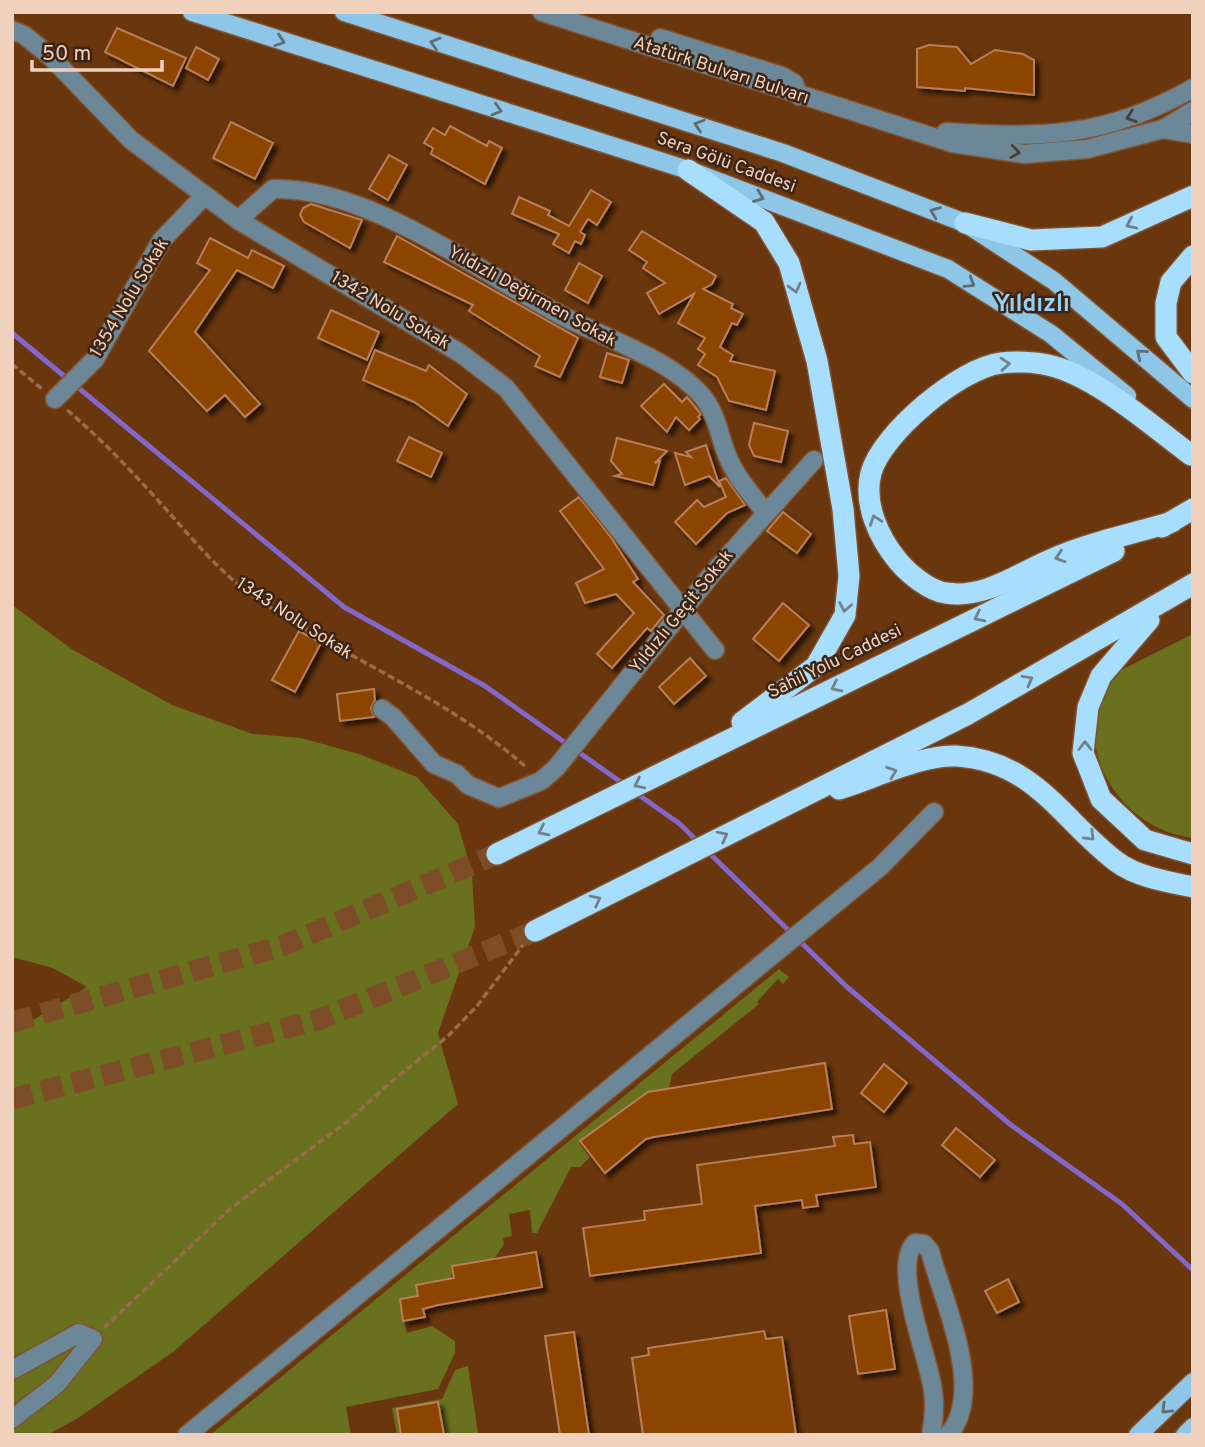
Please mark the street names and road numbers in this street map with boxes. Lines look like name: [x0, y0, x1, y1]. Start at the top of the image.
street label: Atatürk Bulvarı Bulvarı: [630, 32, 812, 110]
street label: Sera Gölü Caddesi: [653, 127, 799, 199]
street label: 1354 Nolu Sokak: [85, 234, 175, 362]
street label: Yıldızlı Değirmen Sokak: [444, 241, 620, 353]
street label: 1342 Nolu Sokak: [326, 267, 454, 355]
street label: Yıldızlı Geçit Sokak: [625, 545, 739, 679]
street label: 1343 Nolu Sokak: [231, 573, 357, 665]
street label: Sahil Yolu Caddesi: [764, 620, 906, 704]

